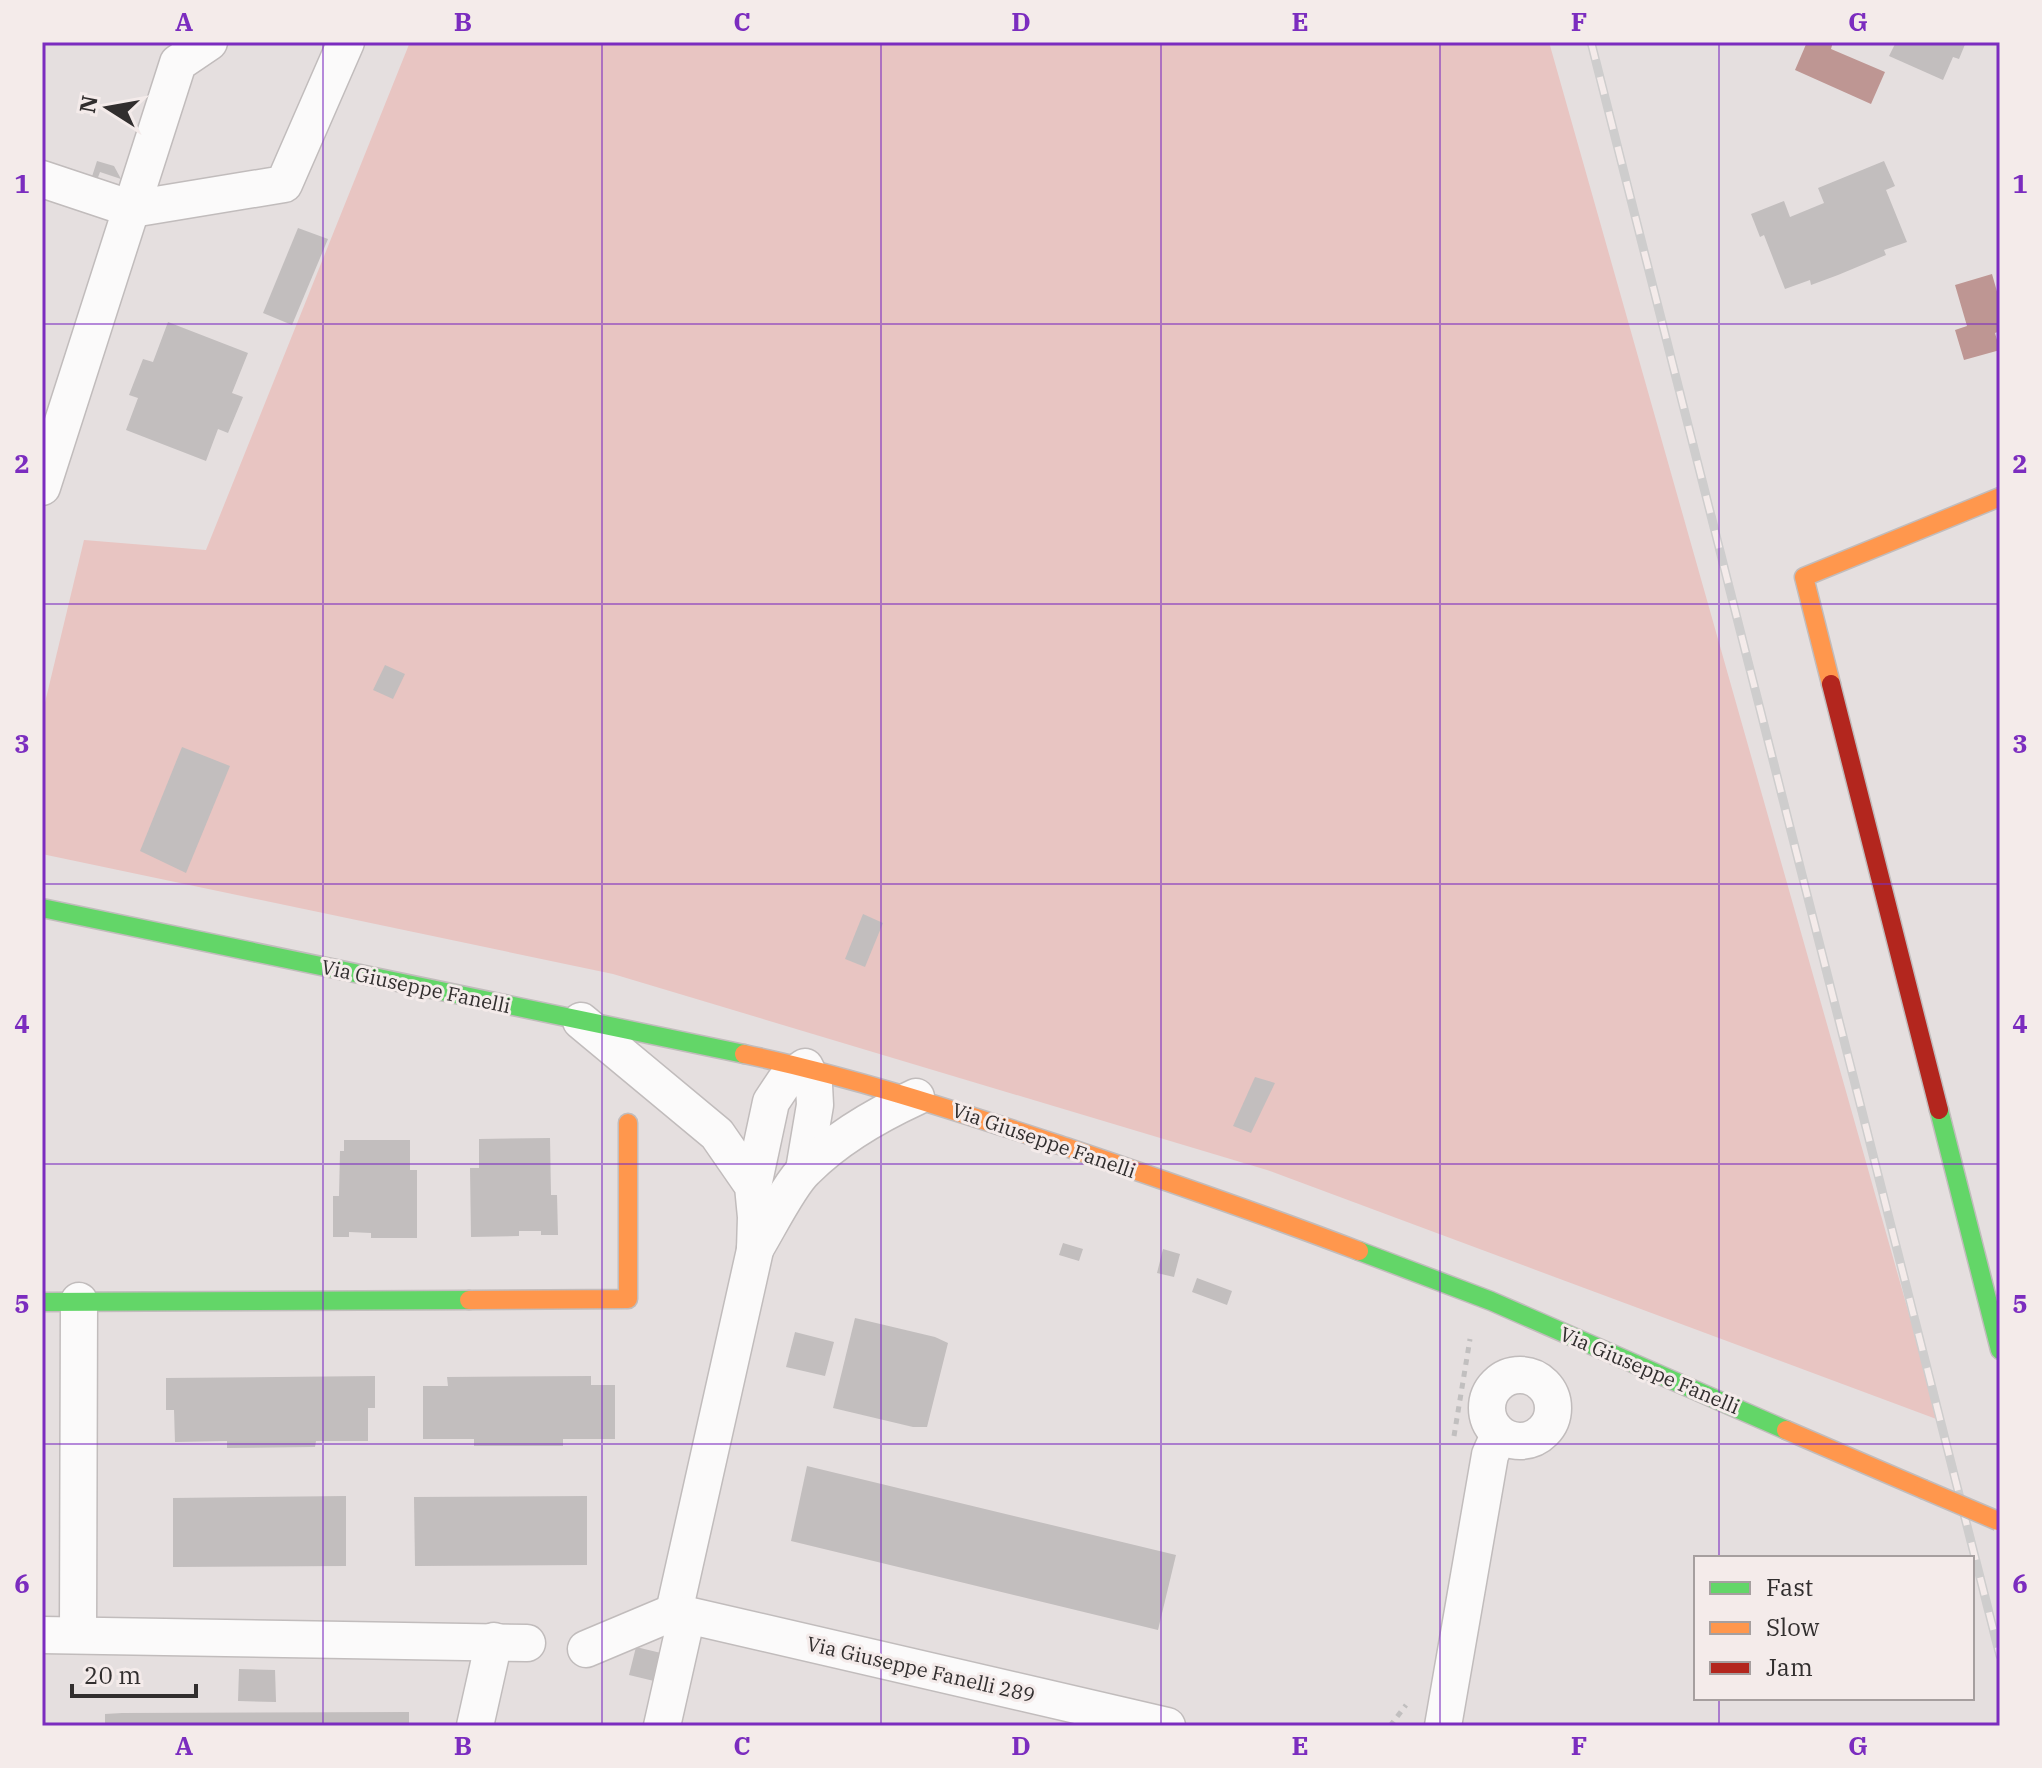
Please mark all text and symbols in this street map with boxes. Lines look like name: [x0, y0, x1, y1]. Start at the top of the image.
text: A: [175, 4, 193, 38]
text: B: [454, 4, 472, 38]
text: C: [733, 4, 751, 38]
text: D: [1011, 4, 1031, 38]
text: E: [1291, 4, 1309, 38]
text: F: [1571, 4, 1587, 38]
text: G: [1848, 4, 1868, 38]
north arrow: [68, 68, 148, 148]
text: N: [72, 93, 104, 115]
text: 1: [14, 166, 30, 200]
text: 1: [2012, 166, 2028, 200]
text: 2: [14, 446, 30, 480]
text: 2: [2012, 446, 2028, 480]
text: 3: [14, 726, 30, 760]
text: 3: [2012, 726, 2028, 760]
street label: Via Giuseppe Fanelli: [319, 953, 513, 1019]
text: 4: [14, 1006, 30, 1040]
text: 4: [2012, 1006, 2028, 1040]
street label: Via Giuseppe Fanelli: [948, 1096, 1140, 1184]
text: 5: [14, 1286, 30, 1320]
text: 5: [2012, 1286, 2028, 1320]
street label: Via Giuseppe Fanelli: [1556, 1320, 1744, 1420]
legend: [1694, 1556, 1974, 1700]
text: 6: [14, 1566, 30, 1600]
text: 6: [2012, 1566, 2028, 1600]
text: Fast: [1766, 1571, 1813, 1603]
text: Slow: [1766, 1611, 1820, 1643]
street label: Via Giuseppe Fanelli 289: [804, 1630, 1038, 1708]
scale bar: [72, 1648, 196, 1698]
text: Jam: [1766, 1651, 1813, 1683]
text: 20 m: [84, 1659, 141, 1691]
text: A: [175, 1728, 193, 1762]
text: B: [454, 1728, 472, 1762]
text: C: [733, 1728, 751, 1762]
text: D: [1011, 1728, 1031, 1762]
text: E: [1291, 1728, 1309, 1762]
text: F: [1571, 1728, 1587, 1762]
text: G: [1848, 1728, 1868, 1762]

